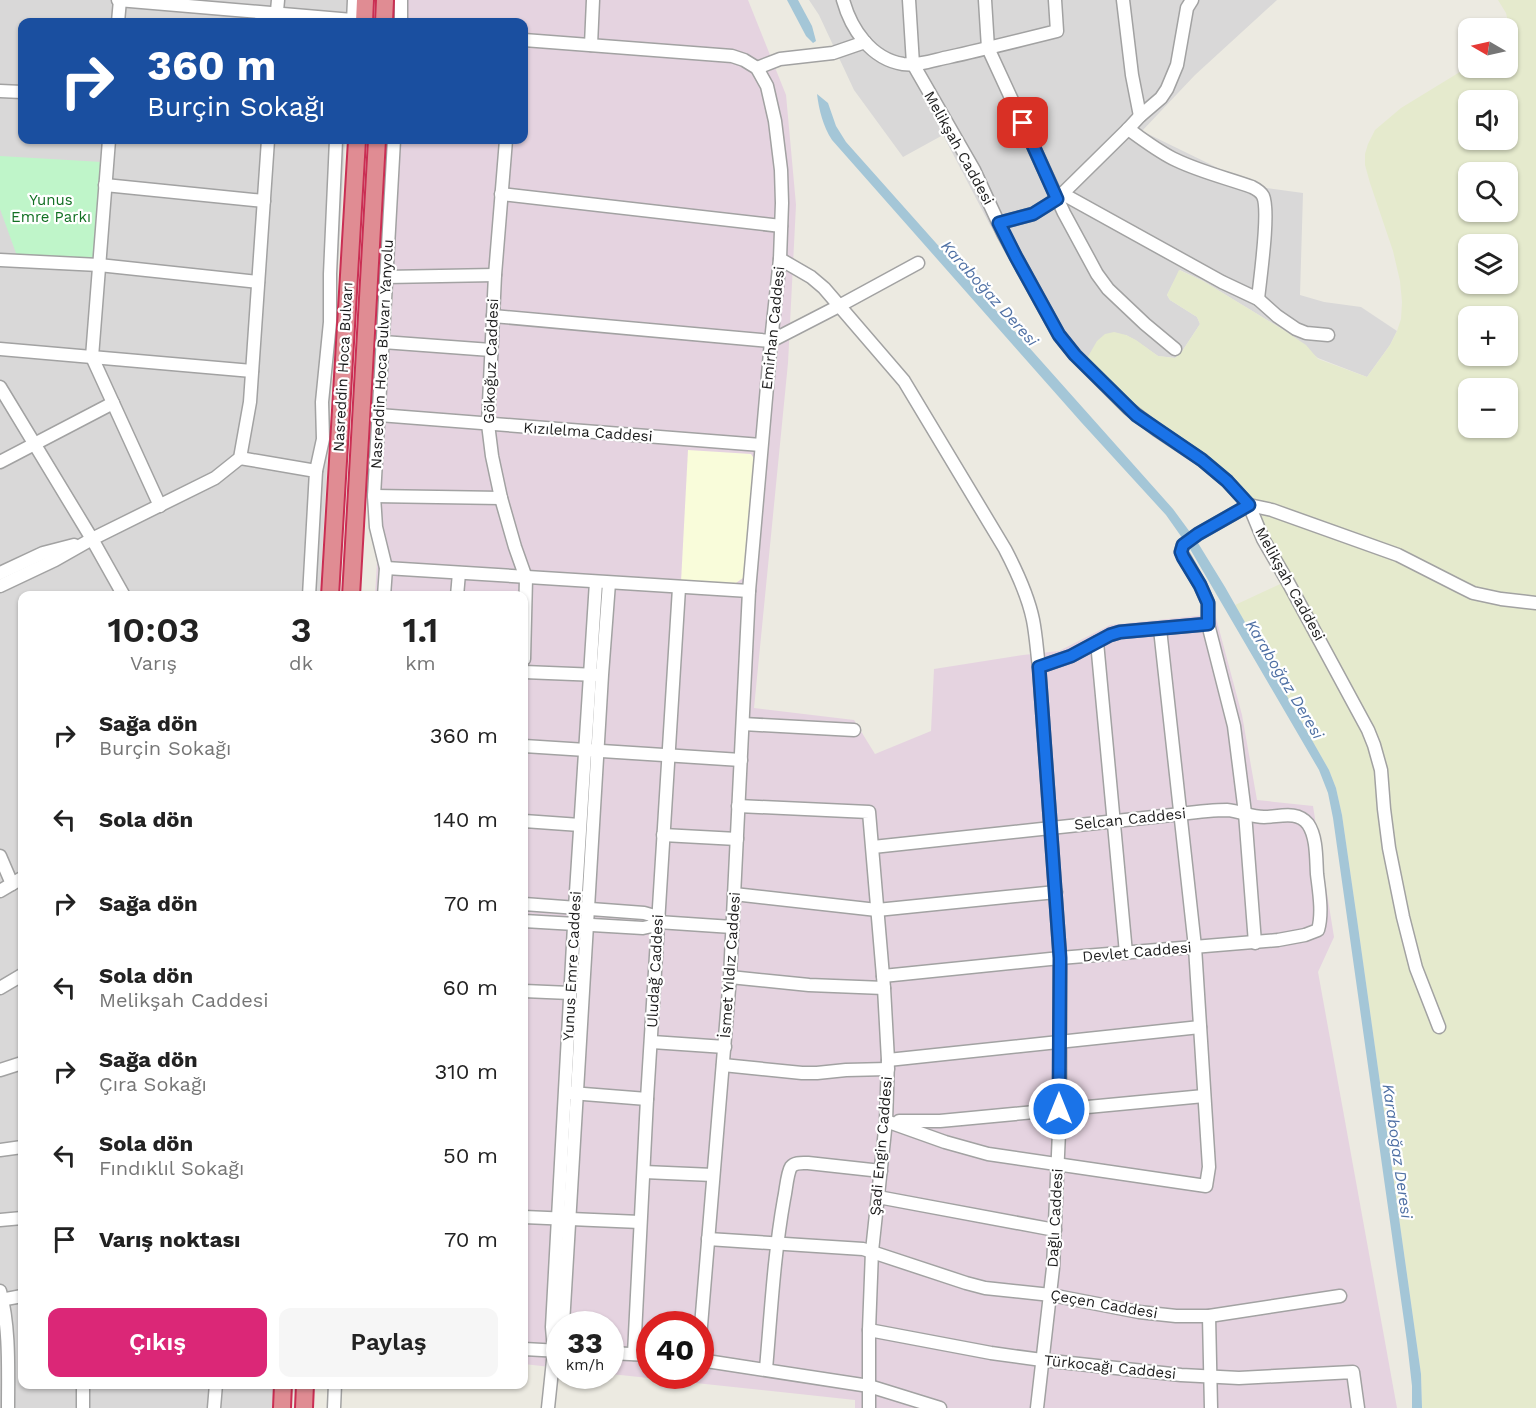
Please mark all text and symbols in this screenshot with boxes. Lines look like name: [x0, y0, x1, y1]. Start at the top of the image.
north arrow: [1458, 18, 1518, 78]
map controls: [1458, 18, 1518, 438]
text: 360 m: [147, 41, 276, 90]
icon: right: [48, 42, 126, 120]
street label: Melikşah Caddesi: [920, 88, 998, 208]
button: sound: [1458, 90, 1518, 150]
text: Burçin Sokağı: [147, 91, 325, 123]
pin: [997, 97, 1048, 148]
icon: arrive: [1006, 106, 1039, 139]
button: search: [1458, 162, 1518, 222]
park label: Yunus Emre Parkı: [11, 191, 91, 226]
button: layers: [1458, 234, 1518, 294]
water label: Karaboğaz Deresi: [937, 237, 1043, 351]
street label: Nasreddin Hoca Bulvarı Yanyolu: [367, 239, 397, 469]
street label: Emirhan Caddesi: [758, 265, 788, 391]
street label: Nasreddin Hoca Bulvarı: [330, 282, 356, 452]
street label: Gökoğuz Caddesi: [480, 298, 502, 424]
button: +: [1458, 306, 1518, 366]
button: −: [1458, 378, 1518, 438]
street label: Kızılelma Caddesi: [523, 419, 653, 445]
street label: Melikşah Caddesi: [1251, 524, 1329, 644]
text: 10:03: [107, 609, 200, 651]
text: 3: [290, 609, 312, 651]
text: 1.1: [402, 609, 439, 651]
water label: Karaboğaz Deresi: [1241, 616, 1328, 743]
text: Varış: [130, 651, 177, 675]
text: dk: [289, 651, 313, 675]
text: km: [405, 651, 436, 675]
text: Sağa dön: [99, 711, 198, 736]
icon: right: [48, 719, 81, 752]
text: 360 m: [430, 723, 498, 748]
text: Burçin Sokağı: [99, 736, 231, 760]
icon: left: [48, 803, 81, 836]
street label: Selcan Caddesi: [1073, 804, 1187, 834]
text: Sola dön: [99, 807, 193, 832]
text: 140 m: [434, 807, 498, 832]
icon: right: [48, 887, 81, 920]
street label: Yunus Emre Caddesi: [559, 890, 585, 1042]
text: Sağa dön: [99, 891, 198, 916]
text: 70 m: [444, 891, 498, 916]
street label: İsmet Yıldız Caddesi: [716, 891, 744, 1039]
street label: Uludağ Caddesi: [643, 914, 667, 1028]
street label: Devlet Caddesi: [1082, 938, 1192, 966]
text: Sola dön: [99, 963, 193, 988]
icon: left: [48, 971, 81, 1004]
text: 60 m: [442, 975, 498, 1000]
text: Melikşah Caddesi: [99, 988, 269, 1012]
text: Sağa dön: [99, 1047, 198, 1072]
icon: right: [48, 1055, 81, 1088]
text: 310 m: [434, 1059, 498, 1084]
text: Çıra Sokağı: [99, 1072, 207, 1096]
street label: Şadi Engin Caddesi: [866, 1076, 896, 1216]
position arrow: [1027, 1077, 1091, 1141]
water label: Karaboğaz Deresi: [1379, 1083, 1416, 1220]
text: Sola dön: [99, 1131, 193, 1156]
icon: left: [48, 1139, 81, 1172]
text: 50 m: [443, 1143, 498, 1168]
text: Fındıklıl Sokağı: [99, 1156, 244, 1180]
street label: Dağlı Caddesi: [1043, 1168, 1067, 1268]
icon: arrive: [48, 1223, 81, 1256]
text: Varış noktası: [99, 1227, 241, 1252]
text: 70 m: [444, 1227, 498, 1252]
street label: Çeçen Caddesi: [1049, 1286, 1159, 1322]
button: Çıkış: [48, 1308, 267, 1377]
button: Paylaş: [279, 1308, 498, 1377]
speed limit sign: 40: [636, 1311, 714, 1389]
text: 33: [567, 1325, 603, 1360]
street label: Türkocağı Caddesi: [1043, 1351, 1177, 1383]
text: km/h: [566, 1356, 604, 1374]

